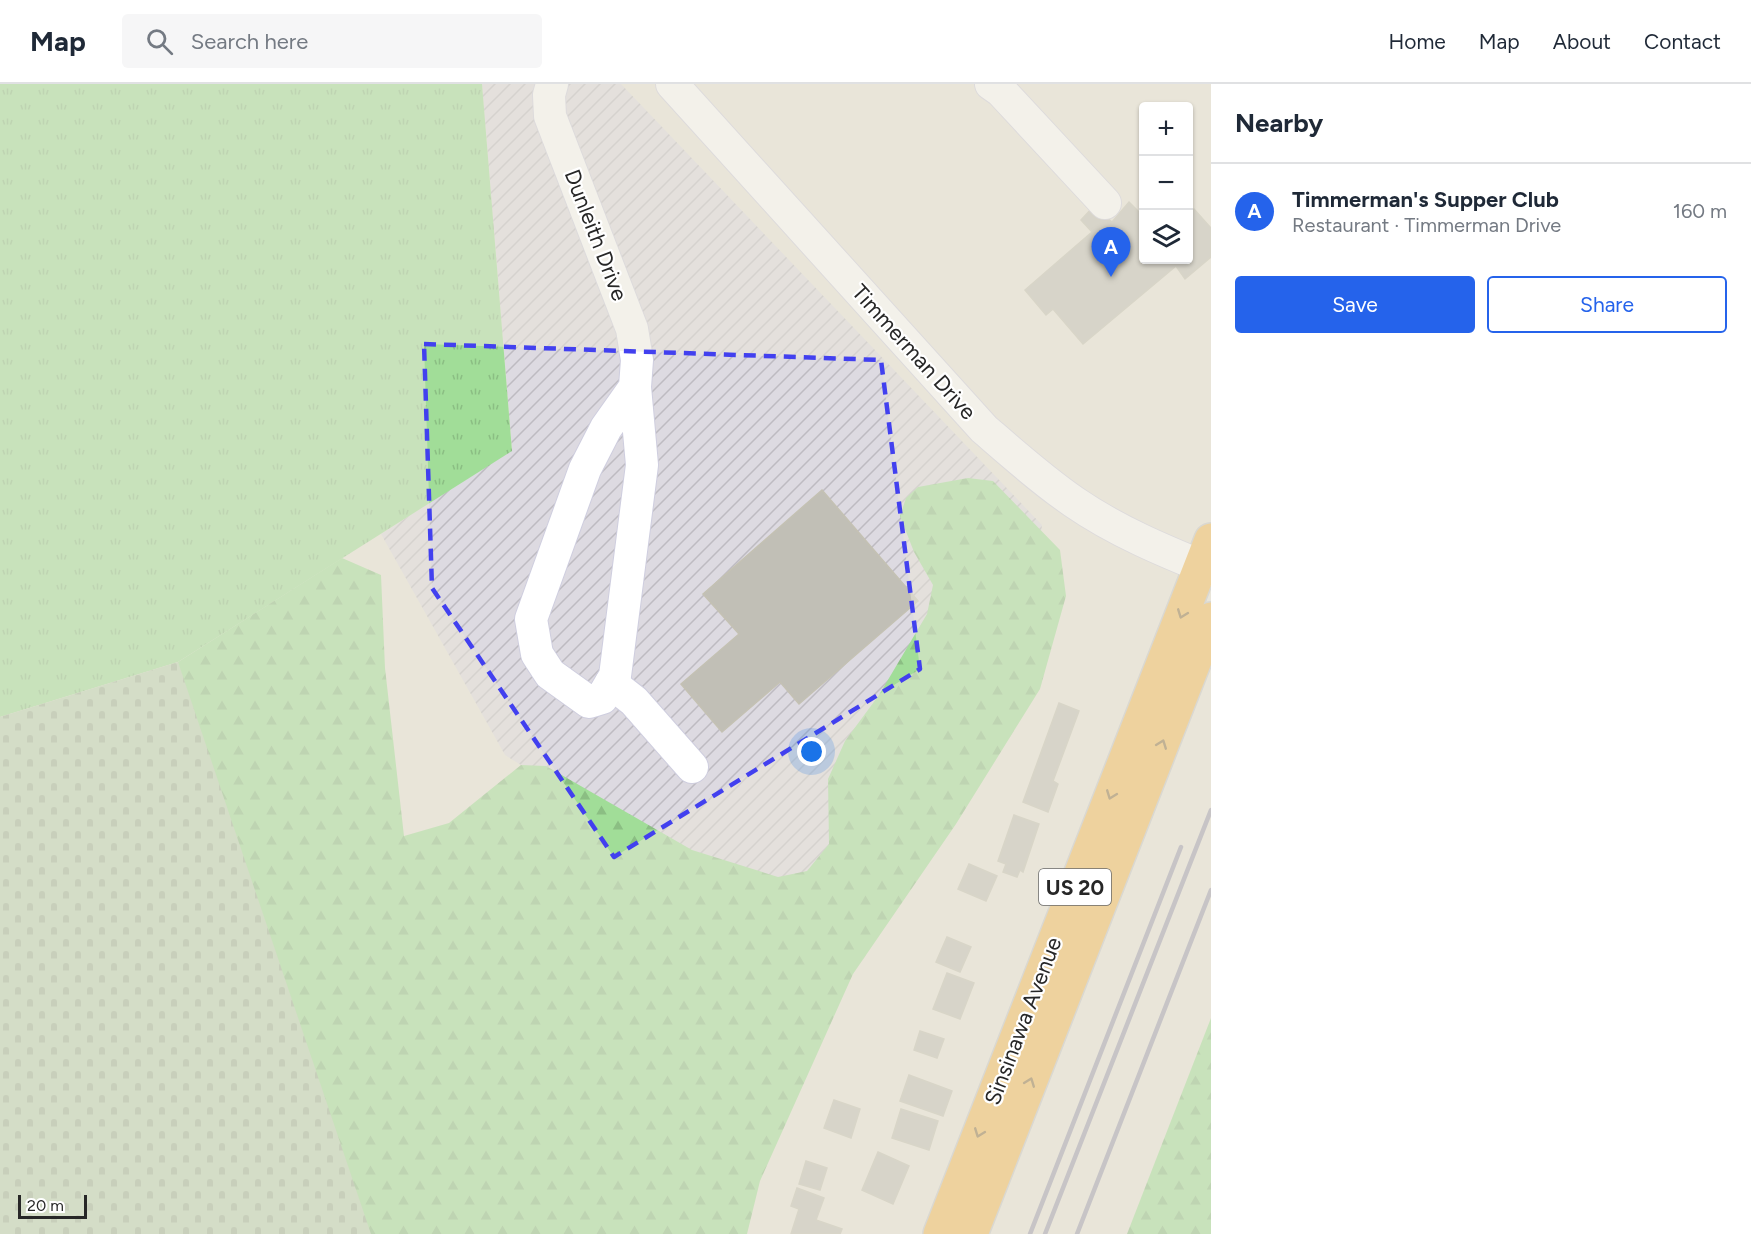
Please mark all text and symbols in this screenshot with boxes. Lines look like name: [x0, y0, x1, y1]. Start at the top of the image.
search box: [122, 14, 542, 68]
text: Map: [30, 24, 86, 58]
icon: search: [143, 25, 176, 58]
text: Search here: [191, 28, 308, 55]
text: Home: [1389, 29, 1446, 54]
text: Map: [1479, 29, 1520, 54]
text: About: [1553, 29, 1611, 54]
text: Contact: [1644, 29, 1721, 54]
map controls: [1139, 102, 1193, 264]
button: +: [1139, 102, 1193, 156]
text: Nearby: [1235, 107, 1323, 139]
button: −: [1139, 156, 1193, 210]
street label: Dunleith Drive: [559, 165, 633, 305]
text: Timmerman's Supper Club: [1292, 186, 1559, 213]
text: A: [1247, 199, 1262, 223]
text: 160 m: [1673, 199, 1727, 223]
button: layers: [1139, 210, 1193, 264]
text: Restaurant · Timmerman Drive: [1292, 213, 1561, 237]
pin: A: [1092, 228, 1130, 277]
button: Save: [1235, 276, 1475, 333]
button: Share: [1487, 276, 1727, 333]
street label: Timmerman Drive: [846, 279, 982, 425]
one-way arrow: [1177, 607, 1189, 618]
your location: [797, 737, 826, 766]
one-way arrow: [1155, 739, 1168, 749]
one-way arrow: [1106, 789, 1118, 800]
road number: US 20: [1039, 869, 1111, 905]
street label: Sinsinawa Avenue: [979, 933, 1067, 1109]
one-way arrow: [1023, 1077, 1036, 1087]
one-way arrow: [974, 1127, 986, 1138]
scale bar: [18, 1192, 87, 1220]
text: 20 m: [27, 1196, 64, 1215]

